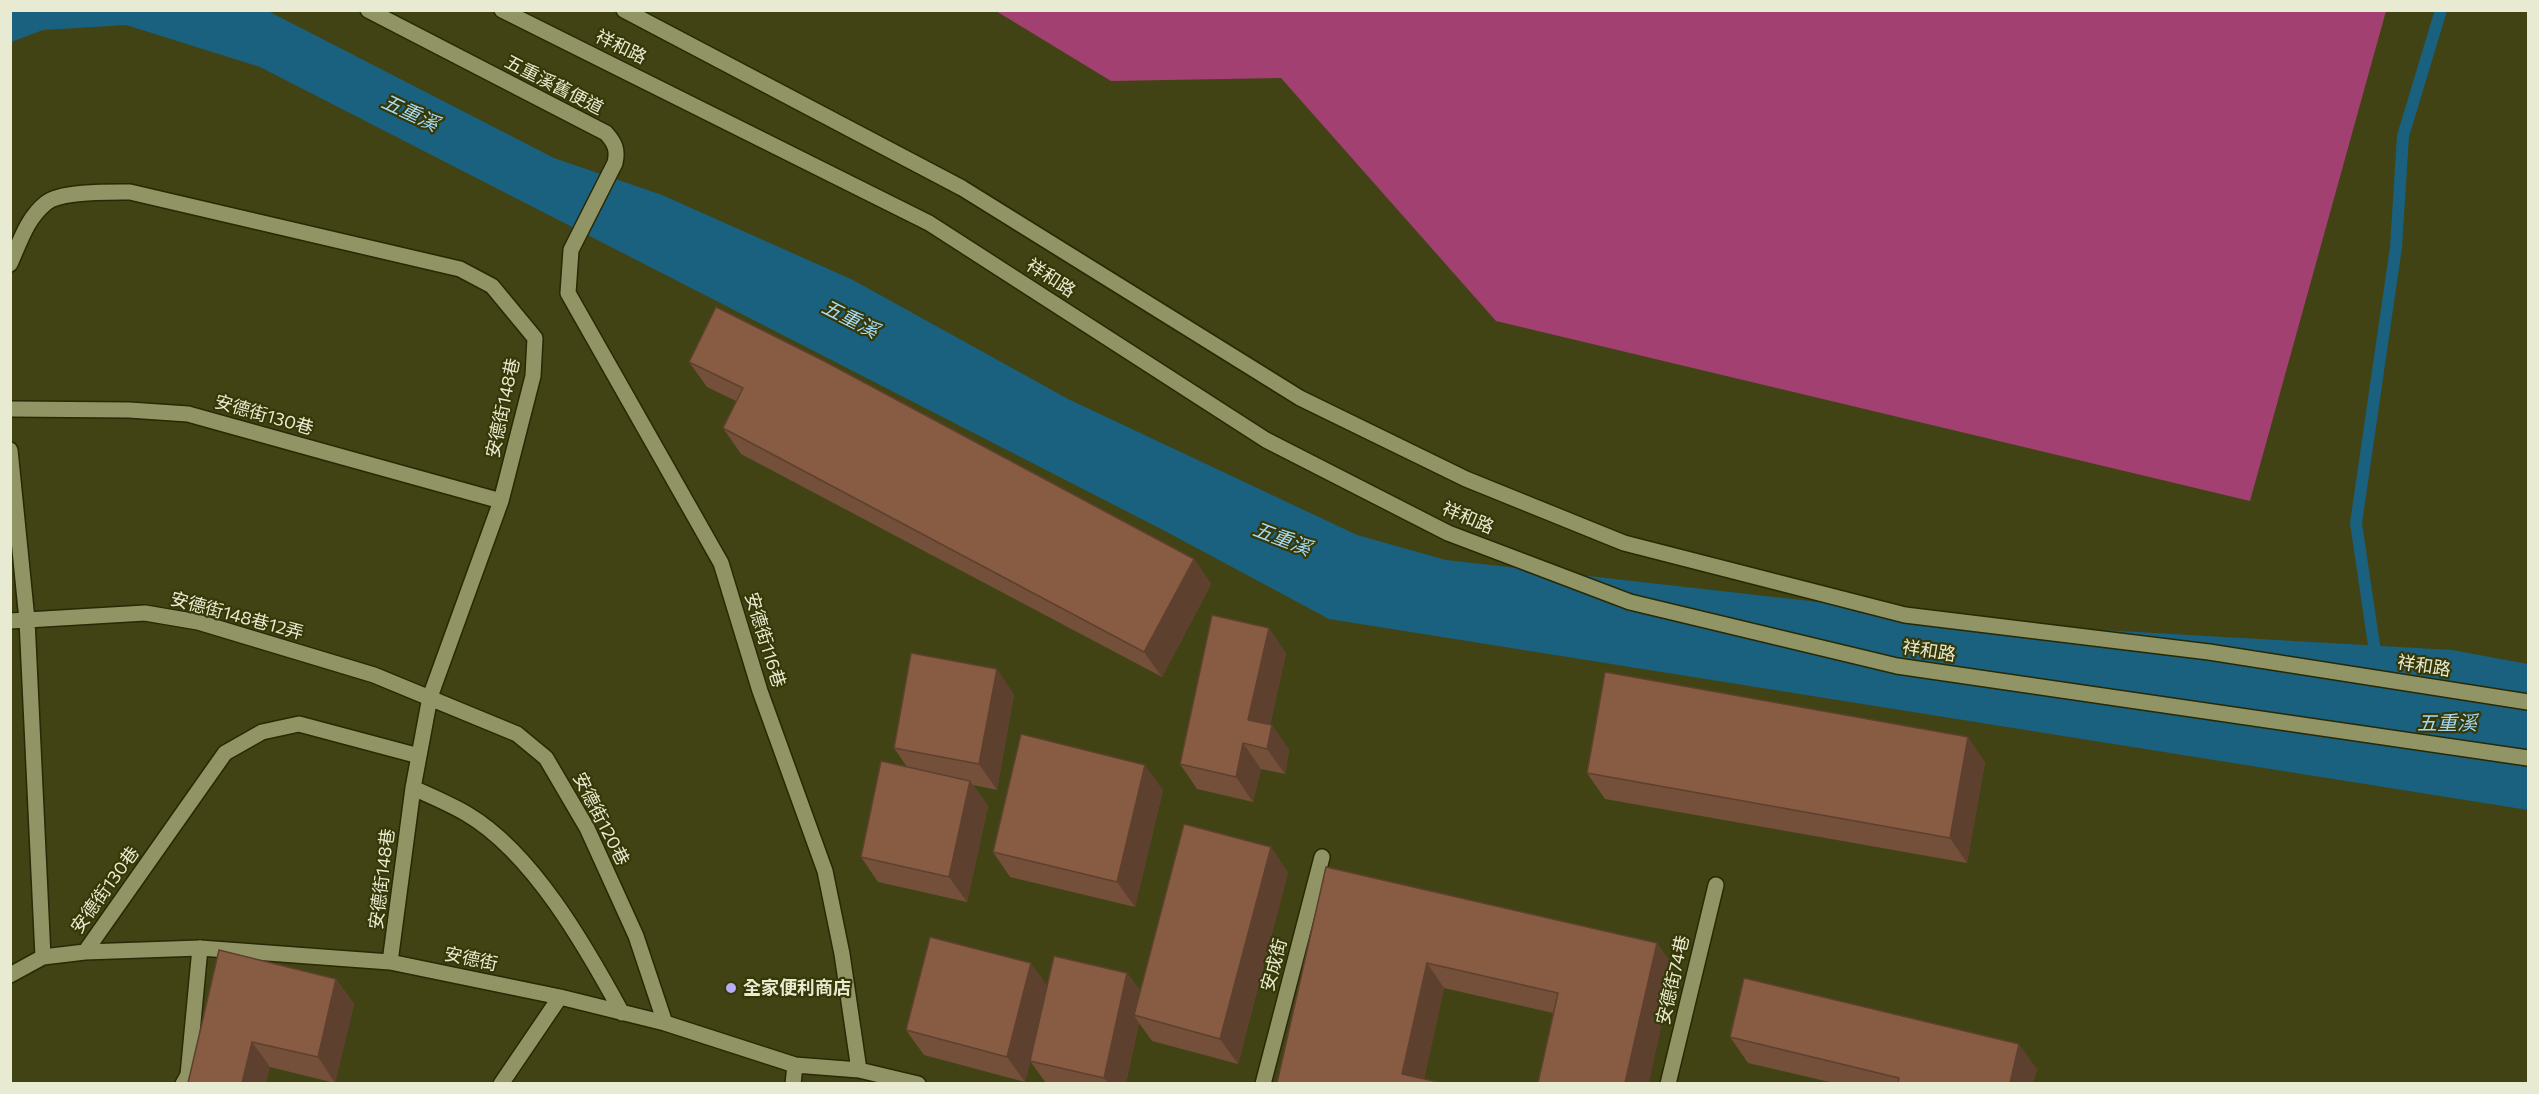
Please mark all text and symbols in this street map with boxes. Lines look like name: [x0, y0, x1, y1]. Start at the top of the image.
street label: 祥和路: [592, 25, 650, 69]
street label: 五重溪舊便道: [501, 51, 607, 119]
water label: 五重溪: [378, 89, 442, 137]
street label: 祥和路: [1022, 254, 1080, 302]
water label: 五重溪: [818, 295, 882, 343]
street label: 安德街148巷: [482, 356, 524, 460]
street label: 安德街130巷: [212, 391, 316, 439]
street label: 祥和路: [1439, 498, 1497, 538]
water label: 五重溪: [1250, 517, 1314, 561]
street label: 安德街148巷12弄: [168, 588, 306, 644]
street label: 安德街116巷: [740, 590, 790, 690]
street label: 祥和路: [1901, 636, 1957, 666]
street label: 祥和路: [2396, 651, 2452, 681]
water label: 五重溪: [2417, 711, 2477, 735]
street label: 安德街120巷: [568, 769, 634, 869]
street label: 安德街148巷: [365, 827, 399, 931]
street label: 安德街130巷: [66, 843, 144, 937]
street label: 安德街74巷: [1652, 933, 1694, 1027]
street label: 安成街: [1257, 936, 1291, 994]
street label: 安德街: [442, 943, 500, 975]
place label: 全家便利商店: [743, 977, 851, 999]
marker: 全家便利商店: [724, 981, 738, 995]

